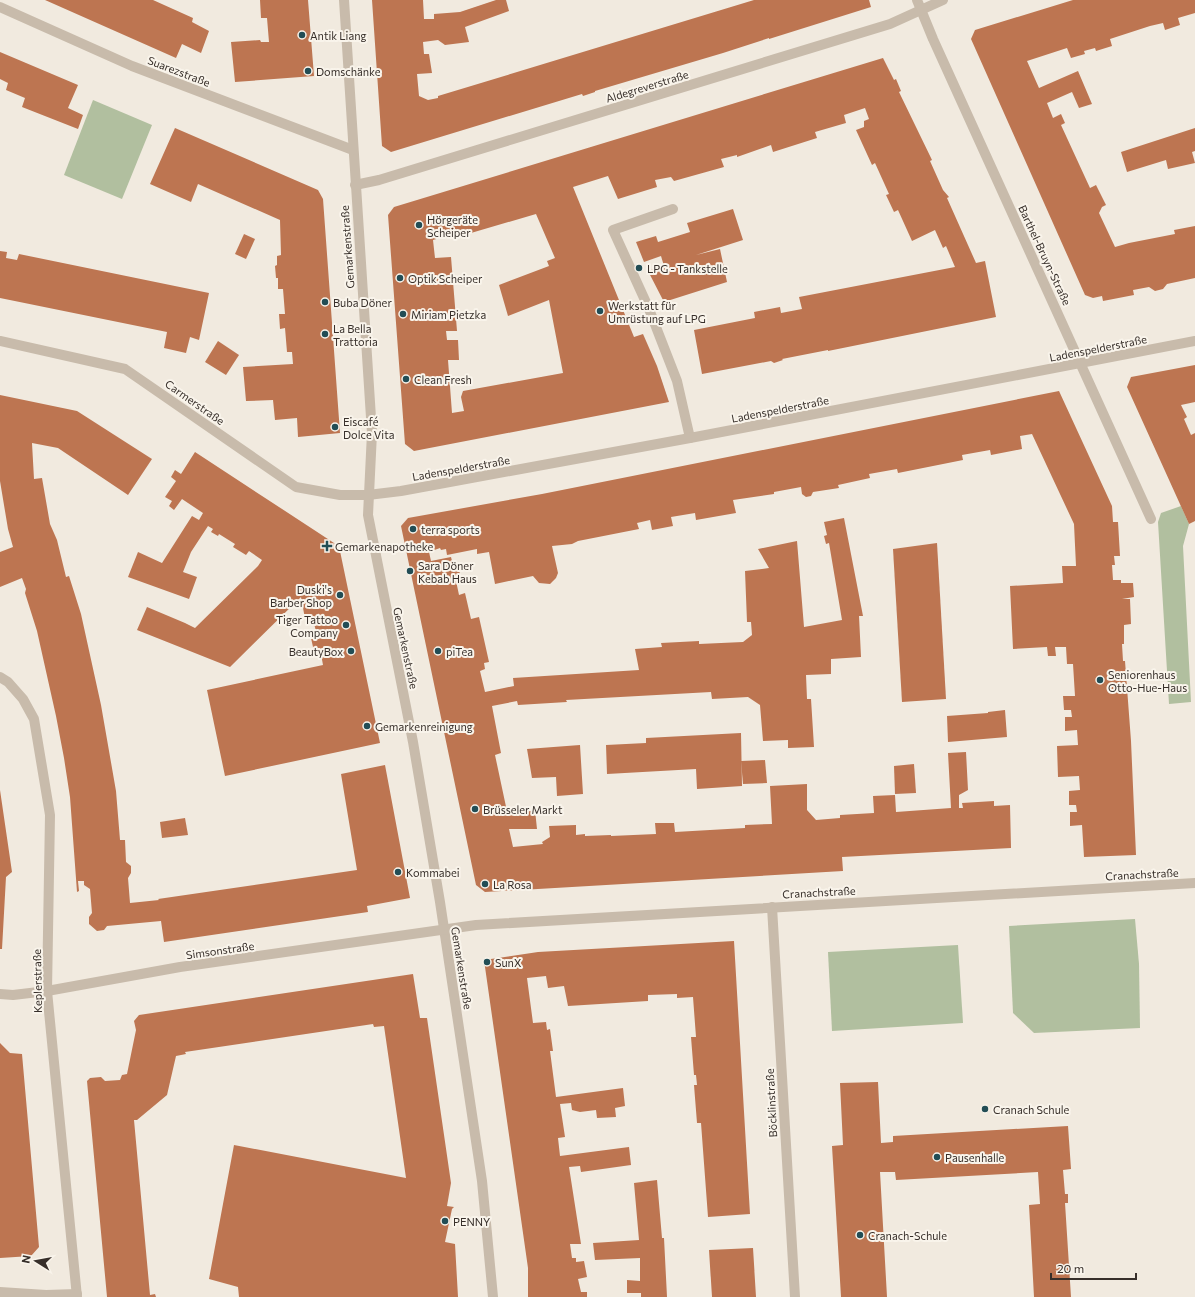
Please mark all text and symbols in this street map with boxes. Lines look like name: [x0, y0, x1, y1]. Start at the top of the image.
place label: Antik Liang: [310, 29, 366, 42]
marker: Antik Liang: [297, 30, 307, 40]
street label: Suarezstraße: [146, 53, 212, 89]
place label: Domschänke: [316, 65, 381, 78]
marker: Domschänke: [303, 66, 313, 76]
street label: Aldegreverstraße: [604, 67, 690, 105]
street label: Barthel-Bruyn-Straße: [1016, 203, 1074, 307]
street label: Gemarkenstraße: [338, 205, 356, 289]
place label: Hörgeräte Scheiper: [427, 213, 478, 239]
marker: Hörgeräte Scheiper: [414, 220, 424, 230]
place label: LPG - Tankstelle: [647, 262, 728, 275]
marker: LPG - Tankstelle: [634, 263, 644, 273]
place label: Optik Scheiper: [408, 272, 483, 285]
marker: Optik Scheiper: [395, 273, 405, 283]
place label: Buba Döner: [333, 296, 392, 309]
marker: Buba Döner: [320, 297, 330, 307]
place label: Werkstatt für Umrüstung auf LPG: [608, 299, 706, 325]
marker: Werkstatt für Umrüstung auf LPG: [595, 306, 605, 316]
place label: Miriam Pietzka: [411, 308, 486, 321]
marker: Miriam Pietzka: [398, 309, 408, 319]
place label: La Bella Trattoria: [333, 322, 378, 348]
marker: La Bella Trattoria: [320, 329, 330, 339]
street label: Ladenspelderstraße: [1048, 332, 1148, 364]
place label: Clean Fresh: [414, 373, 472, 386]
marker: Clean Fresh: [401, 374, 411, 384]
street label: Carmerstraße: [163, 377, 227, 427]
street label: Ladenspelderstraße: [730, 393, 830, 425]
place label: Eiscafé Dolce Vita: [343, 415, 394, 441]
marker: Eiscafé Dolce Vita: [330, 422, 340, 432]
street label: Ladenspelderstraße: [411, 453, 511, 483]
place label: terra sports: [421, 523, 480, 536]
marker: terra sports: [408, 524, 418, 534]
place label: Gemarkenapotheke: [335, 540, 434, 553]
marker: Gemarkenapotheke: [322, 541, 332, 551]
place label: Sara Döner Kebab Haus: [418, 559, 477, 585]
marker: Sara Döner Kebab Haus: [405, 566, 415, 576]
place label: Duski's Barber Shop: [270, 583, 332, 609]
marker: Duski's Barber Shop: [335, 590, 345, 600]
street label: Gemarkenstraße: [391, 606, 421, 690]
place label: Tiger Tattoo Company: [276, 613, 338, 639]
marker: Tiger Tattoo Company: [341, 620, 351, 630]
place label: BeautyBox: [289, 645, 343, 658]
place label: piTea: [446, 645, 473, 658]
marker: BeautyBox: [346, 646, 356, 656]
marker: piTea: [433, 646, 443, 656]
place label: Seniorenhaus Otto-Hue-Haus: [1108, 668, 1187, 694]
marker: Seniorenhaus Otto-Hue-Haus: [1095, 675, 1105, 685]
place label: Gemarkenreinigung: [375, 720, 473, 733]
marker: Gemarkenreinigung: [362, 721, 372, 731]
place label: Brüsseler Markt: [483, 803, 563, 816]
marker: Brüsseler Markt: [470, 804, 480, 814]
place label: Kommabei: [406, 866, 460, 879]
street label: Cranachstraße: [1105, 866, 1179, 882]
marker: Kommabei: [393, 867, 403, 877]
place label: La Rosa: [493, 878, 531, 891]
marker: La Rosa: [480, 879, 490, 889]
street label: Cranachstraße: [782, 884, 856, 900]
street label: Gemarkenstraße: [449, 926, 475, 1010]
street label: Simsonstraße: [185, 939, 255, 961]
street label: Keplerstraße: [30, 949, 44, 1013]
place label: SunX: [495, 956, 522, 969]
marker: SunX: [482, 957, 492, 967]
street label: Böcklinstraße: [763, 1068, 779, 1138]
place label: Cranach Schule: [993, 1103, 1070, 1116]
marker: Cranach Schule: [980, 1104, 990, 1114]
place label: Pausenhalle: [945, 1151, 1005, 1164]
marker: Pausenhalle: [932, 1152, 942, 1162]
place label: PENNY: [453, 1215, 490, 1228]
marker: PENNY: [440, 1216, 450, 1226]
place label: Cranach-Schule: [868, 1229, 947, 1242]
marker: Cranach-Schule: [855, 1230, 865, 1240]
north arrow: [16, 1241, 56, 1281]
text: N: [19, 1254, 33, 1264]
scale bar: [1051, 1255, 1136, 1281]
text: 20 m: [1057, 1261, 1084, 1275]

